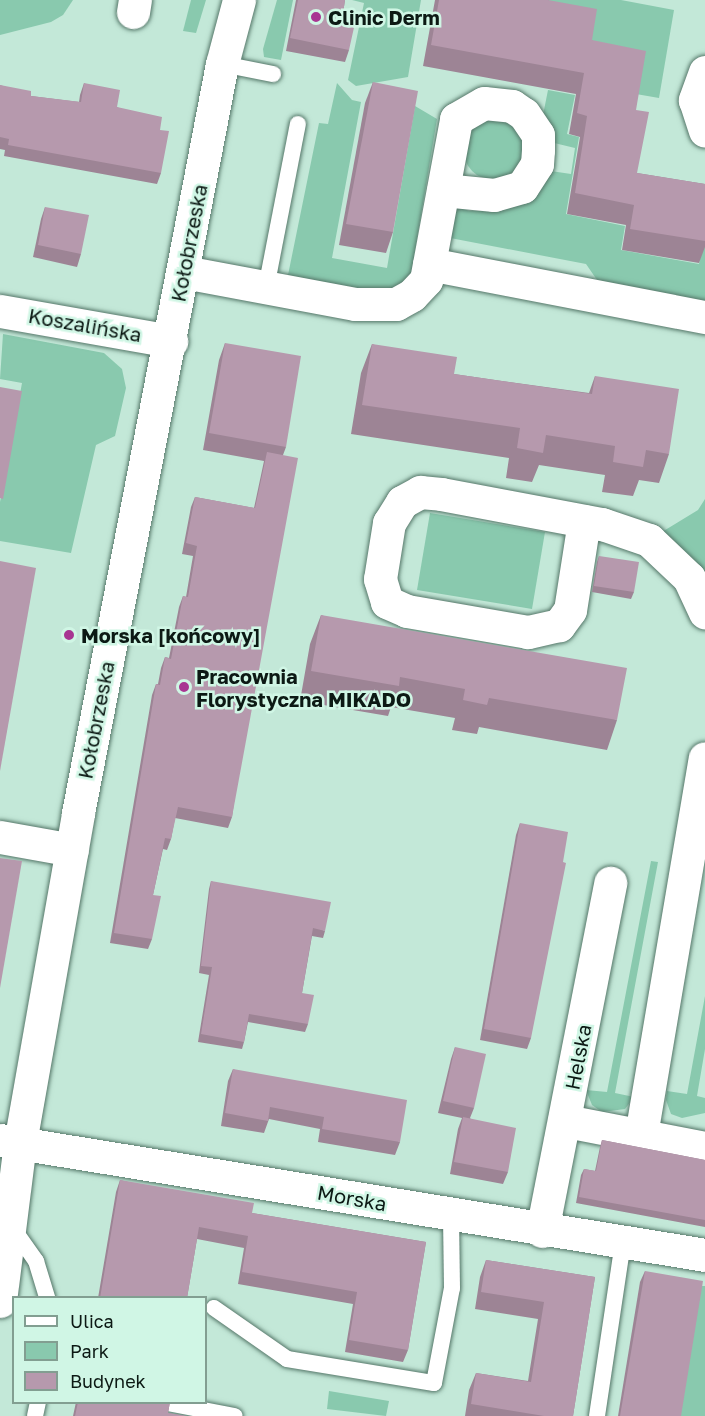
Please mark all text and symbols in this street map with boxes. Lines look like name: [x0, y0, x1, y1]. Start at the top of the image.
place label: Clinic Derm: [328, 5, 440, 29]
marker: Clinic Derm: [309, 10, 323, 24]
street label: Kołobrzeska: [166, 182, 212, 304]
street label: Koszalińska: [27, 303, 143, 347]
place label: Morska [końcowy]: [81, 623, 261, 647]
marker: Morska [końcowy]: [62, 628, 76, 642]
street label: Kołobrzeska: [73, 659, 119, 781]
place label: Pracownia Florystyczna MIKADO: [196, 664, 411, 711]
marker: Pracownia Florystyczna MIKADO: [177, 680, 191, 694]
street label: Helska: [560, 1022, 596, 1092]
street label: Morska: [315, 1180, 389, 1216]
legend: [12, 1296, 207, 1404]
text: Ulica: [70, 1310, 114, 1332]
text: Park: [70, 1340, 109, 1362]
text: Budynek: [70, 1370, 146, 1392]

